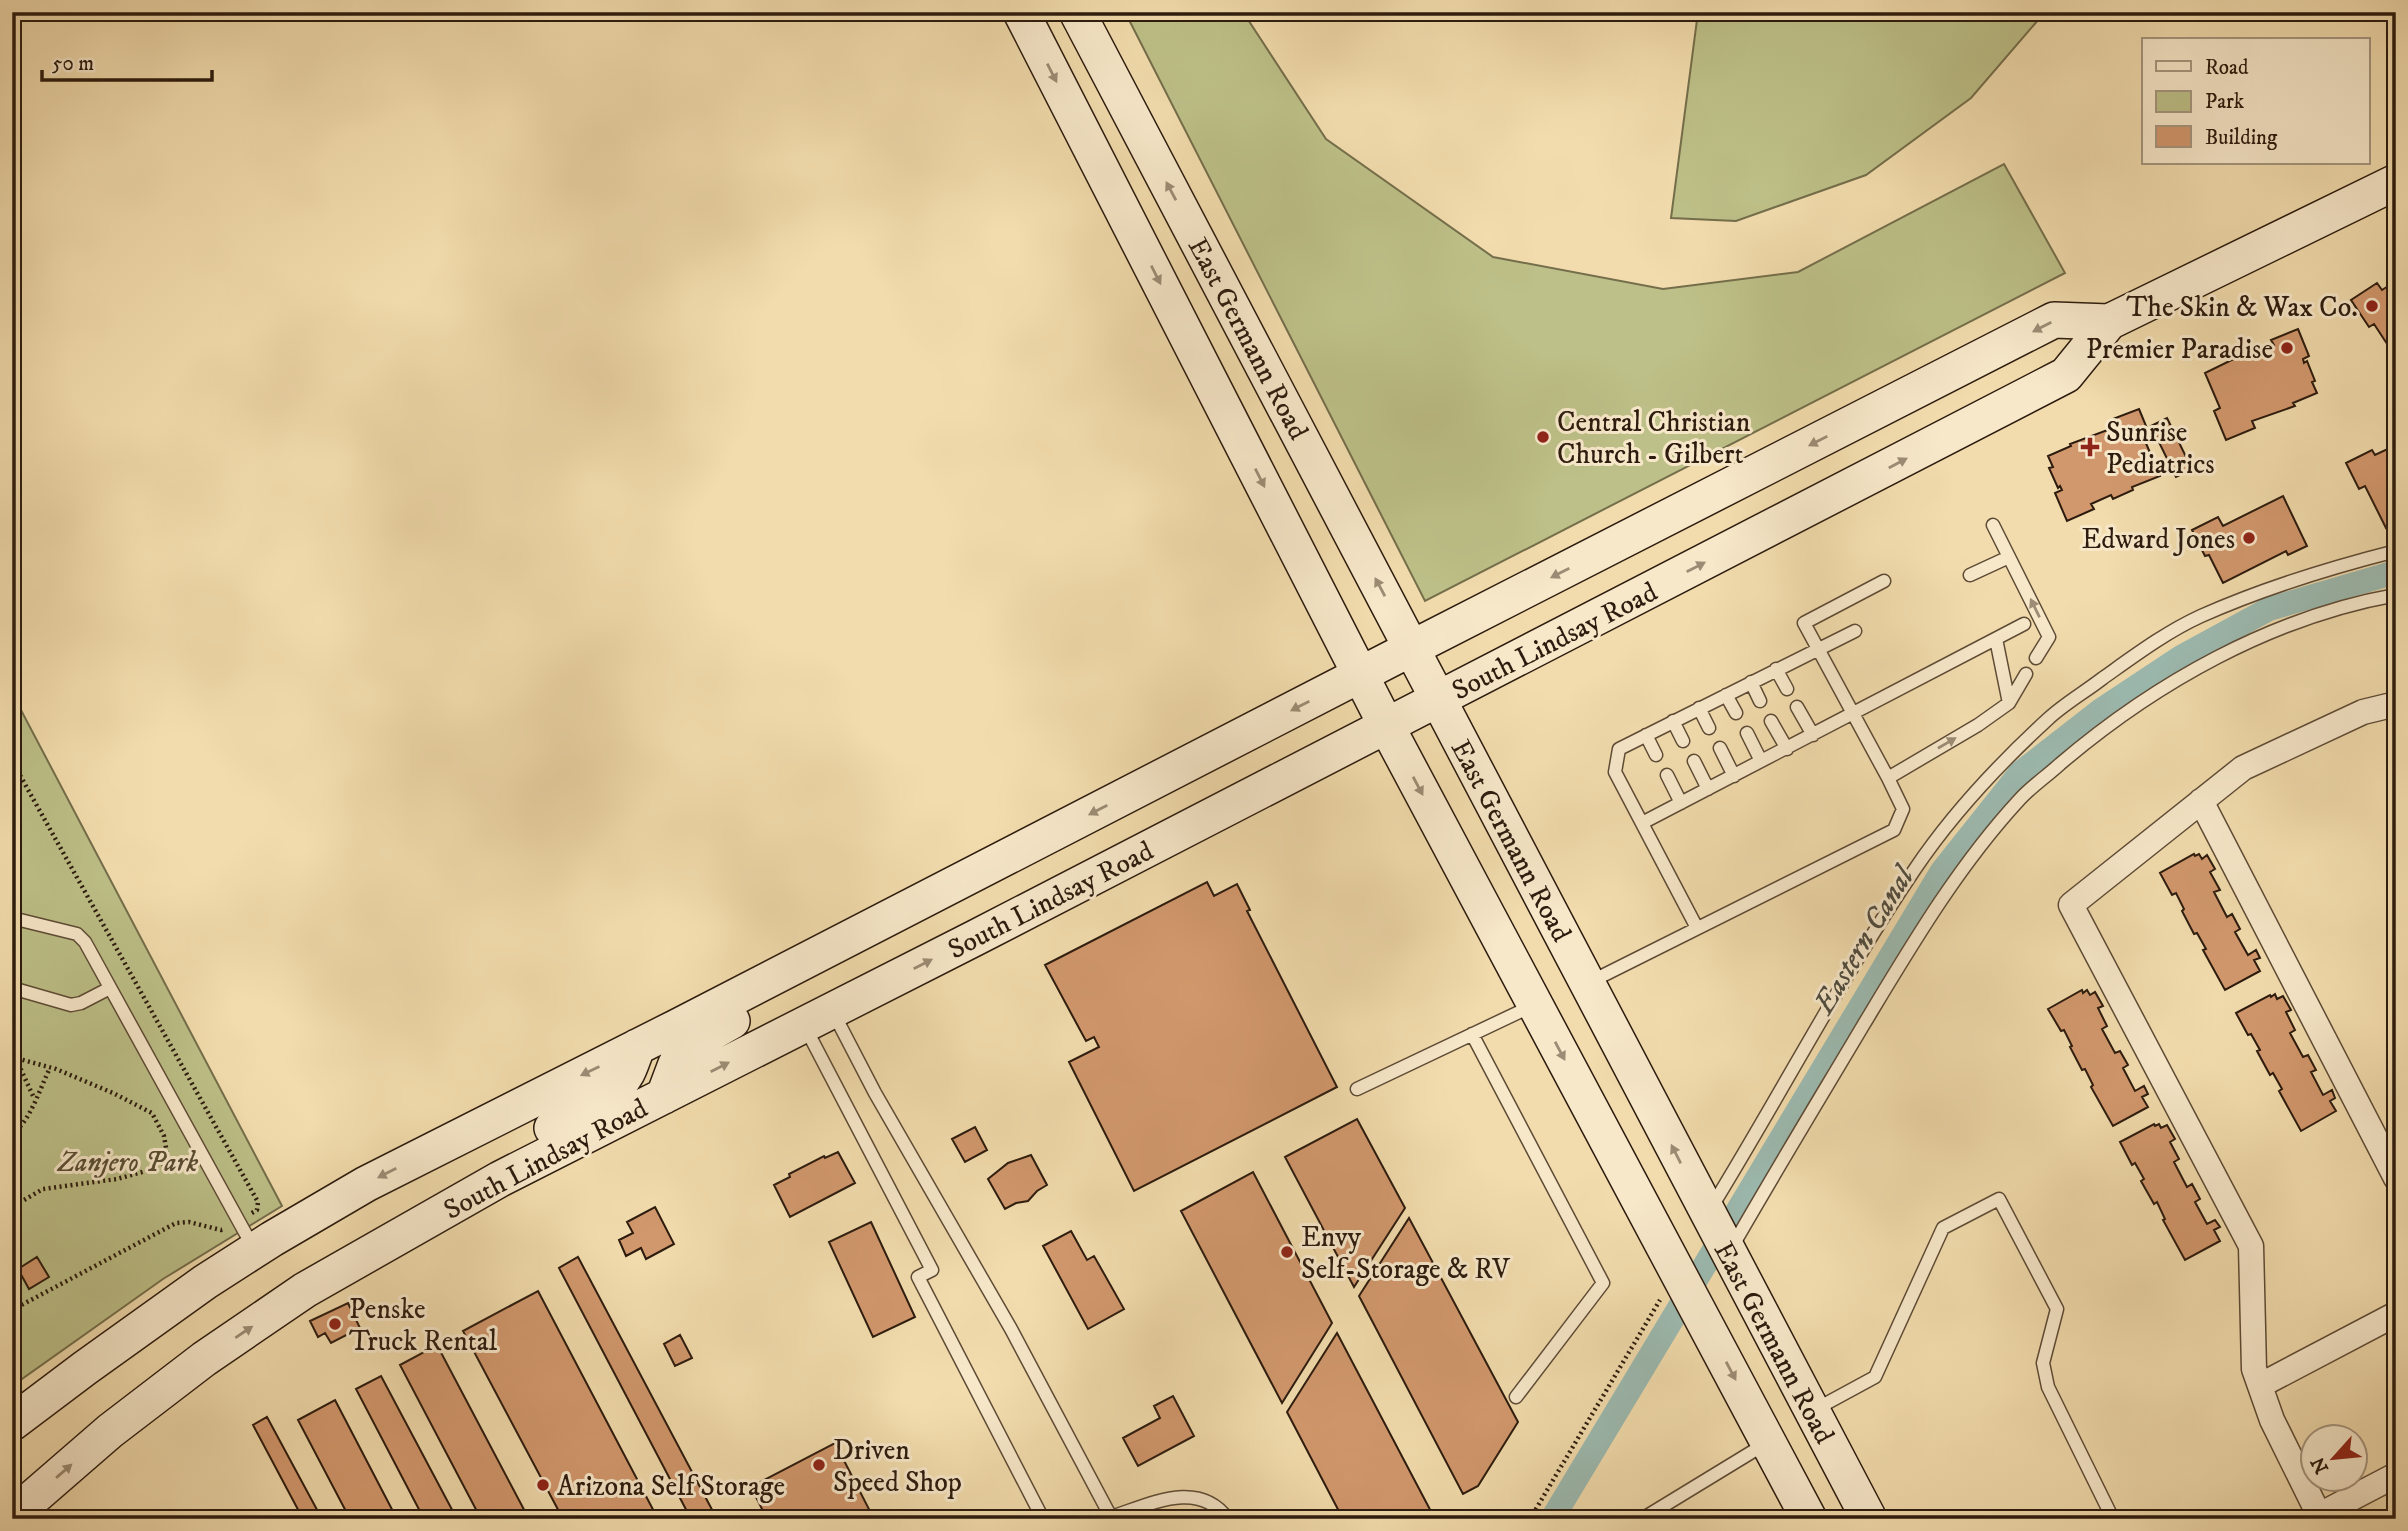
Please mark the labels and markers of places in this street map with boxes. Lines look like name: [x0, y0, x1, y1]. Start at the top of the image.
place label: The Skin & Wax Co.: [2126, 290, 2358, 325]
marker: The Skin & Wax Co.: [2364, 298, 2380, 314]
place label: Premier Paradise: [2086, 332, 2273, 367]
marker: Premier Paradise: [2279, 340, 2295, 356]
place label: Central Christian Church - Gilbert: [1557, 405, 1751, 472]
place label: Sunrise Pediatrics: [2106, 415, 2215, 482]
marker: Central Christian Church - Gilbert: [1535, 429, 1551, 445]
marker: Sunrise Pediatrics: [2080, 437, 2100, 457]
place label: Edward Jones: [2082, 522, 2235, 557]
marker: Edward Jones: [2241, 530, 2257, 546]
place label: Envy Self-Storage & RV: [1301, 1220, 1511, 1287]
marker: Envy Self-Storage & RV: [1279, 1244, 1295, 1260]
place label: Penske Truck Rental: [349, 1292, 498, 1359]
marker: Penske Truck Rental: [327, 1316, 343, 1332]
place label: Driven Speed Shop: [833, 1433, 962, 1500]
marker: Driven Speed Shop: [811, 1457, 827, 1473]
place label: Arizona Self Storage: [557, 1469, 785, 1504]
marker: Arizona Self Storage: [535, 1477, 551, 1493]

